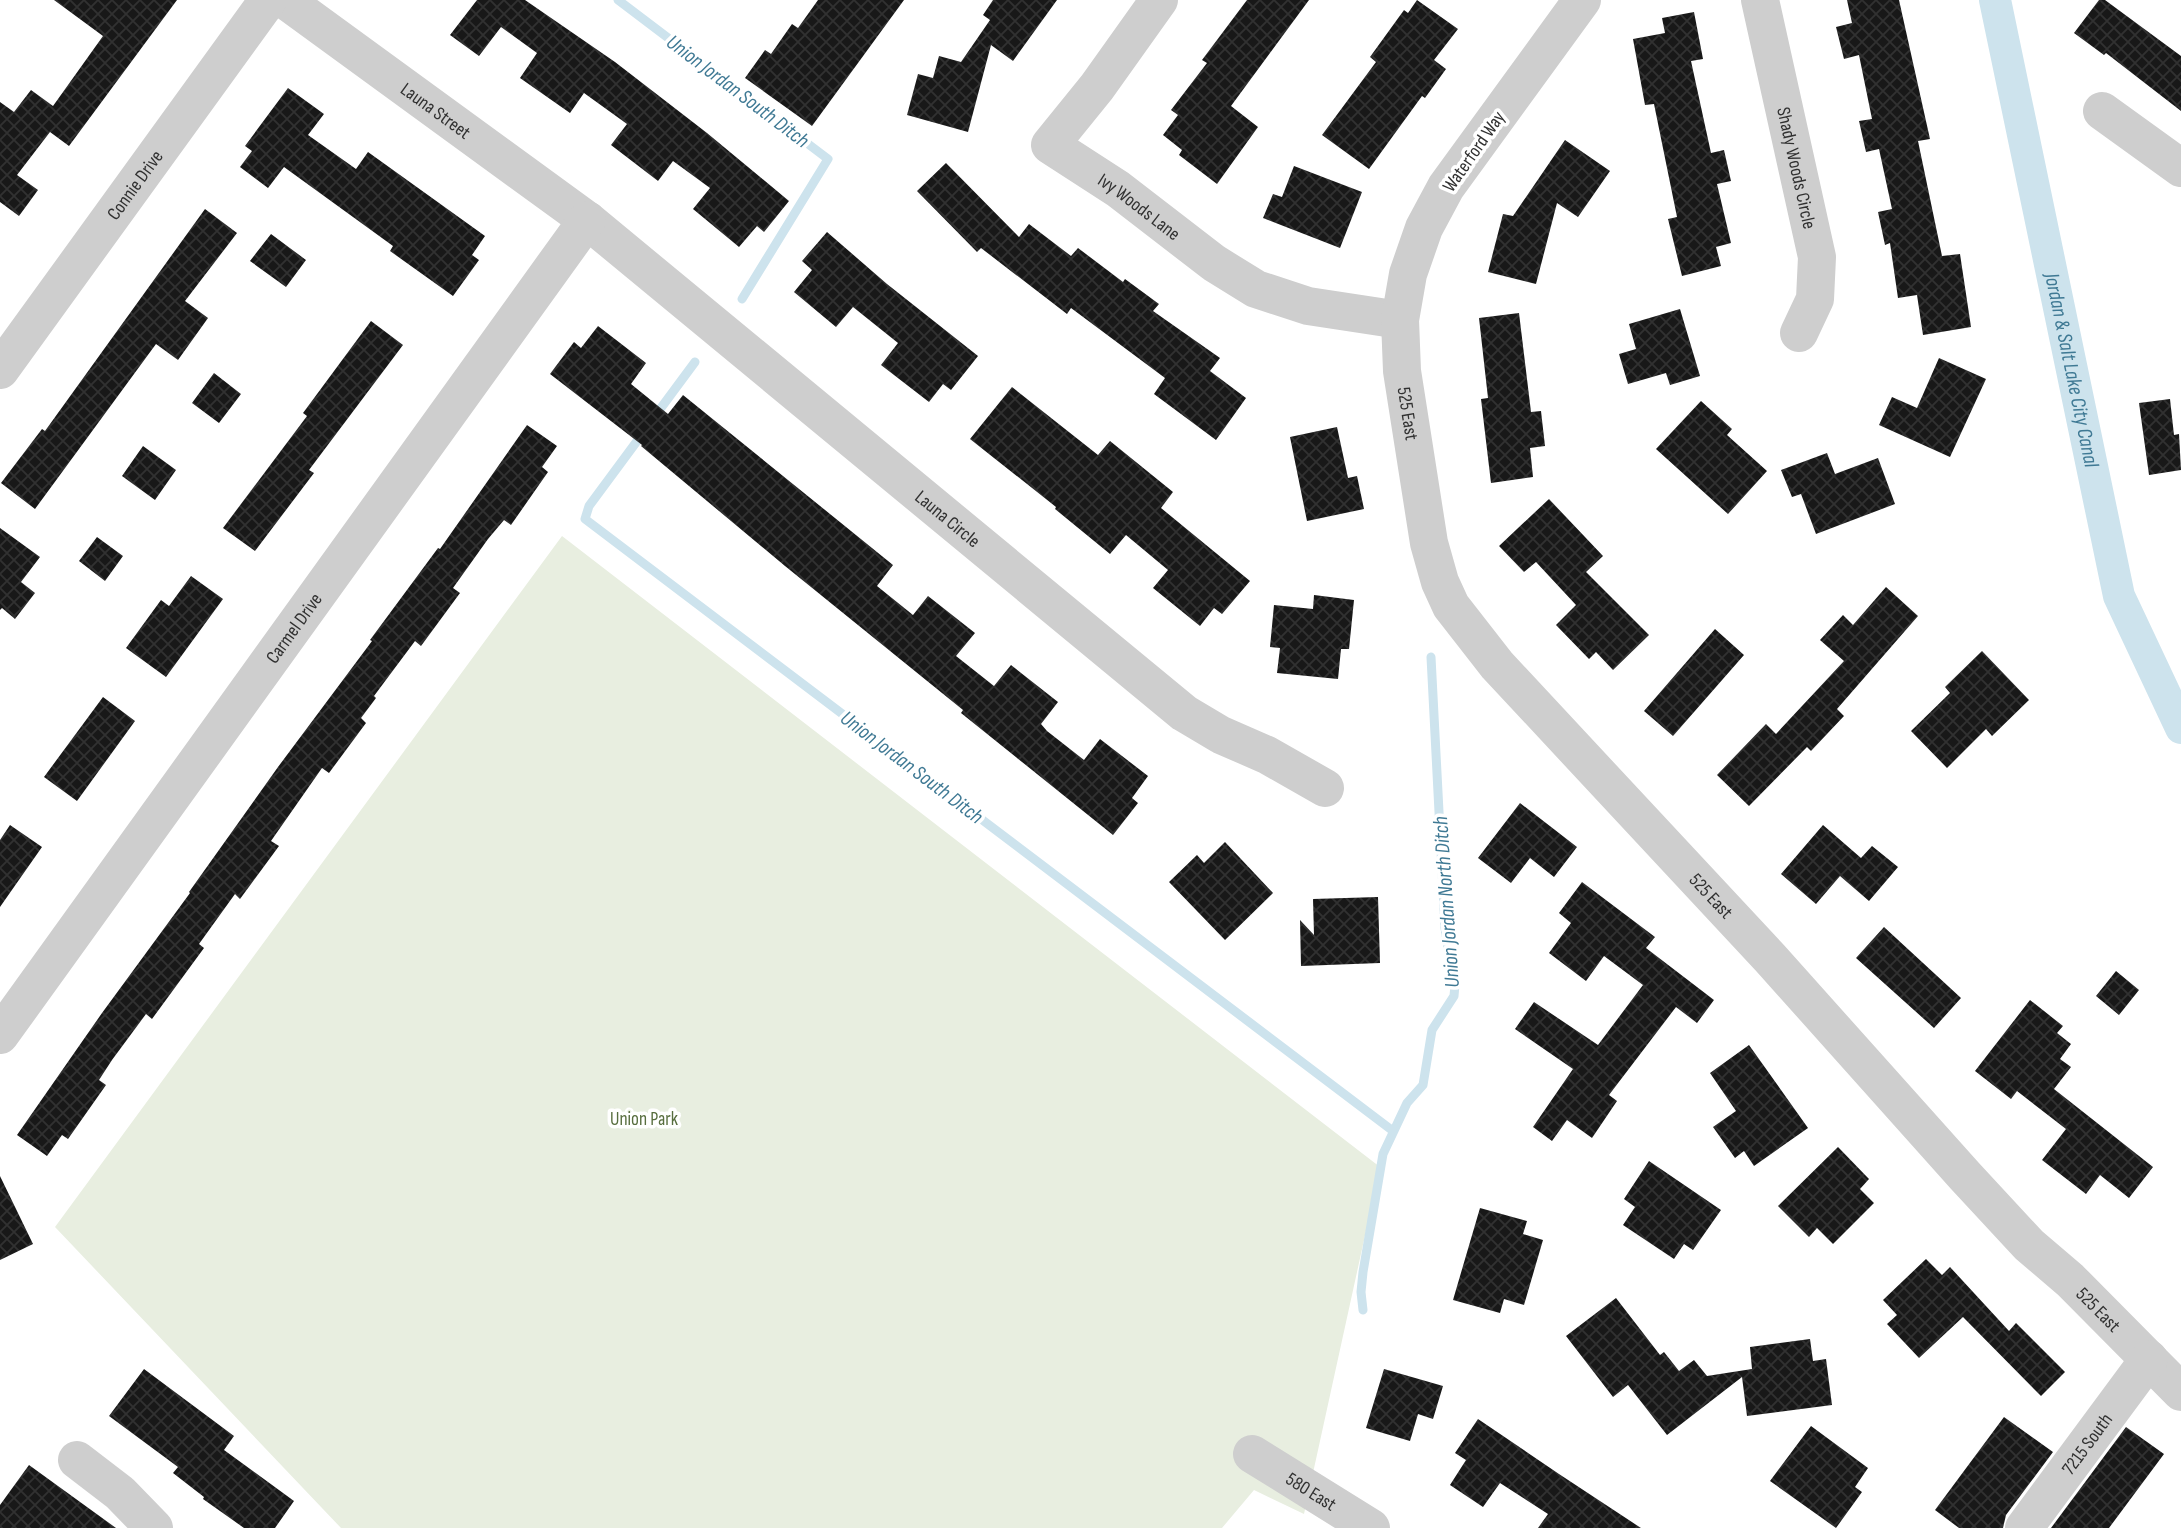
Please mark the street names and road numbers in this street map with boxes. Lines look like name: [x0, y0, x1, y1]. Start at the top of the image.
street label: Launa Street: [396, 78, 475, 145]
street label: Shady Woods Circle: [1771, 105, 1820, 231]
street label: Waterford Way: [1438, 106, 1511, 197]
street label: Connie Drive: [103, 146, 169, 225]
street label: Ivy Woods Lane: [1093, 169, 1184, 246]
street label: 525 East: [1392, 385, 1423, 442]
street label: Launa Circle: [910, 486, 984, 553]
street label: Carmel Drive: [262, 589, 328, 668]
street label: 525 East: [1684, 869, 1737, 924]
street label: 525 East: [2071, 1283, 2125, 1337]
street label: 7215 South: [2057, 1409, 2118, 1480]
street label: 580 East: [1281, 1468, 1340, 1517]

